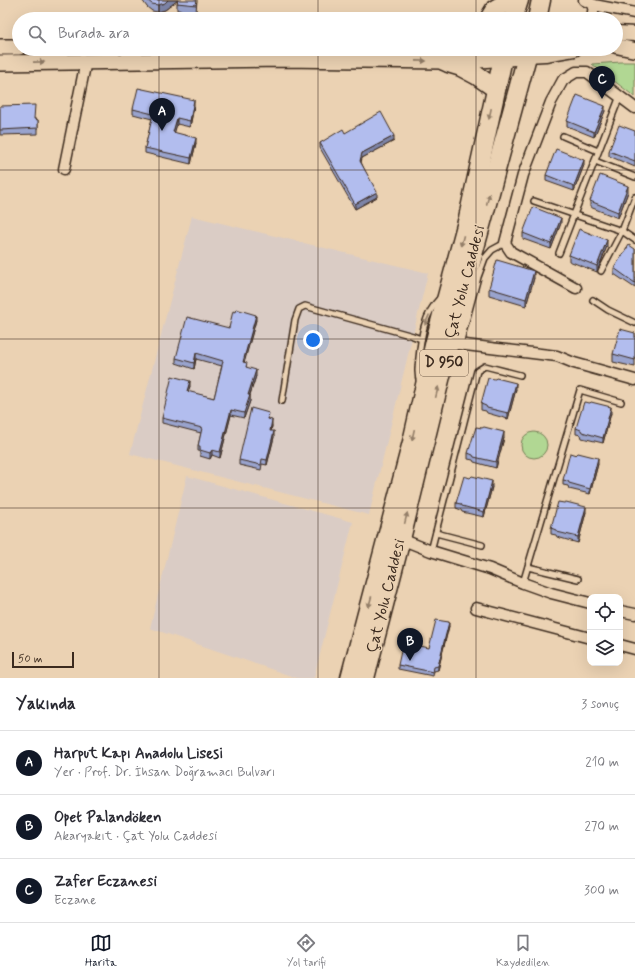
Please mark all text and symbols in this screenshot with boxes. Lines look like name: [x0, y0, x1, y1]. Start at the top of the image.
search box: [12, 12, 623, 56]
icon: search: [26, 23, 48, 45]
text: Burada ara: [58, 24, 130, 44]
one-way arrow: [415, 58, 428, 64]
one-way arrow: [33, 59, 45, 66]
pin: C: [589, 66, 615, 99]
pin: A: [149, 98, 175, 131]
one-way arrow: [487, 108, 493, 120]
one-way arrow: [485, 192, 491, 204]
street label: Çat Yolu Caddesi: [440, 223, 490, 341]
one-way arrow: [459, 235, 465, 247]
one-way arrow: [424, 314, 430, 325]
your location: [303, 330, 323, 350]
road number: D 950: [420, 350, 468, 376]
one-way arrow: [434, 386, 440, 398]
one-way arrow: [410, 429, 416, 441]
one-way arrow: [403, 512, 409, 524]
street label: Çat Yolu Caddesi: [362, 536, 410, 655]
map controls: [587, 594, 623, 666]
button: locate: [587, 594, 623, 630]
one-way arrow: [367, 596, 373, 608]
pin: B: [397, 628, 423, 661]
button: layers: [587, 630, 623, 666]
scale bar: [12, 650, 74, 669]
text: 50 m: [18, 652, 43, 666]
text: Yakında: [16, 693, 76, 715]
text: 3 sonuç: [581, 696, 619, 713]
text: Harput Kapı Anadolu Lisesi: [54, 744, 223, 764]
text: A: [25, 754, 33, 771]
text: 210 m: [585, 754, 619, 771]
text: Yer · Prof. Dr. İhsan Doğramacı Bulvarı: [54, 764, 275, 781]
text: Opet Palandöken: [54, 808, 162, 828]
text: B: [25, 818, 33, 835]
text: 270 m: [584, 818, 619, 835]
text: Akaryakıt · Çat Yolu Caddesi: [54, 828, 217, 845]
text: Zafer Eczanesi: [54, 872, 157, 892]
text: C: [24, 882, 34, 899]
text: 300 m: [584, 882, 619, 899]
text: Eczane: [54, 892, 97, 909]
tab: Harita: [85, 932, 117, 970]
tab: Yol tarifi: [287, 932, 326, 970]
tab: Kaydedilen: [496, 932, 550, 970]

